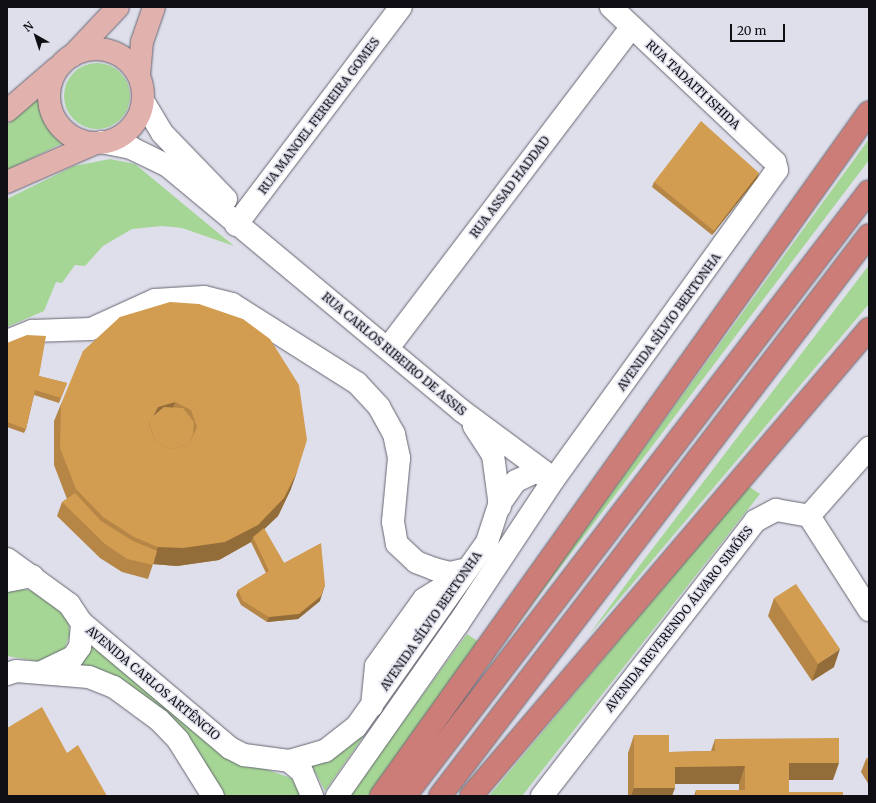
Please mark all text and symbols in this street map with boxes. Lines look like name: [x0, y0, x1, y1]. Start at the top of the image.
north arrow: [16, 16, 56, 56]
scale bar: [732, 16, 787, 42]
text: N: [21, 19, 36, 35]
text: 20 m: [737, 23, 766, 38]
street label: RUA MANOEL FERREIRA GOMES: [255, 35, 383, 197]
street label: RUA TADAITI ISHIDA: [643, 38, 743, 132]
street label: RUA ASSAD HADDAD: [467, 133, 553, 241]
street label: AVENIDA SÍLVIO BERTONHA: [614, 250, 724, 394]
street label: RUA CARLOS RIBEIRO DE ASSIS: [319, 289, 469, 419]
street label: AVENIDA REVERENDO ÁLVARO SIMÕES: [602, 523, 756, 715]
street label: AVENIDA SÍLVIO BERTONHA: [377, 549, 485, 693]
street label: AVENIDA CARLOS ARTÊNCIO: [83, 623, 223, 743]

